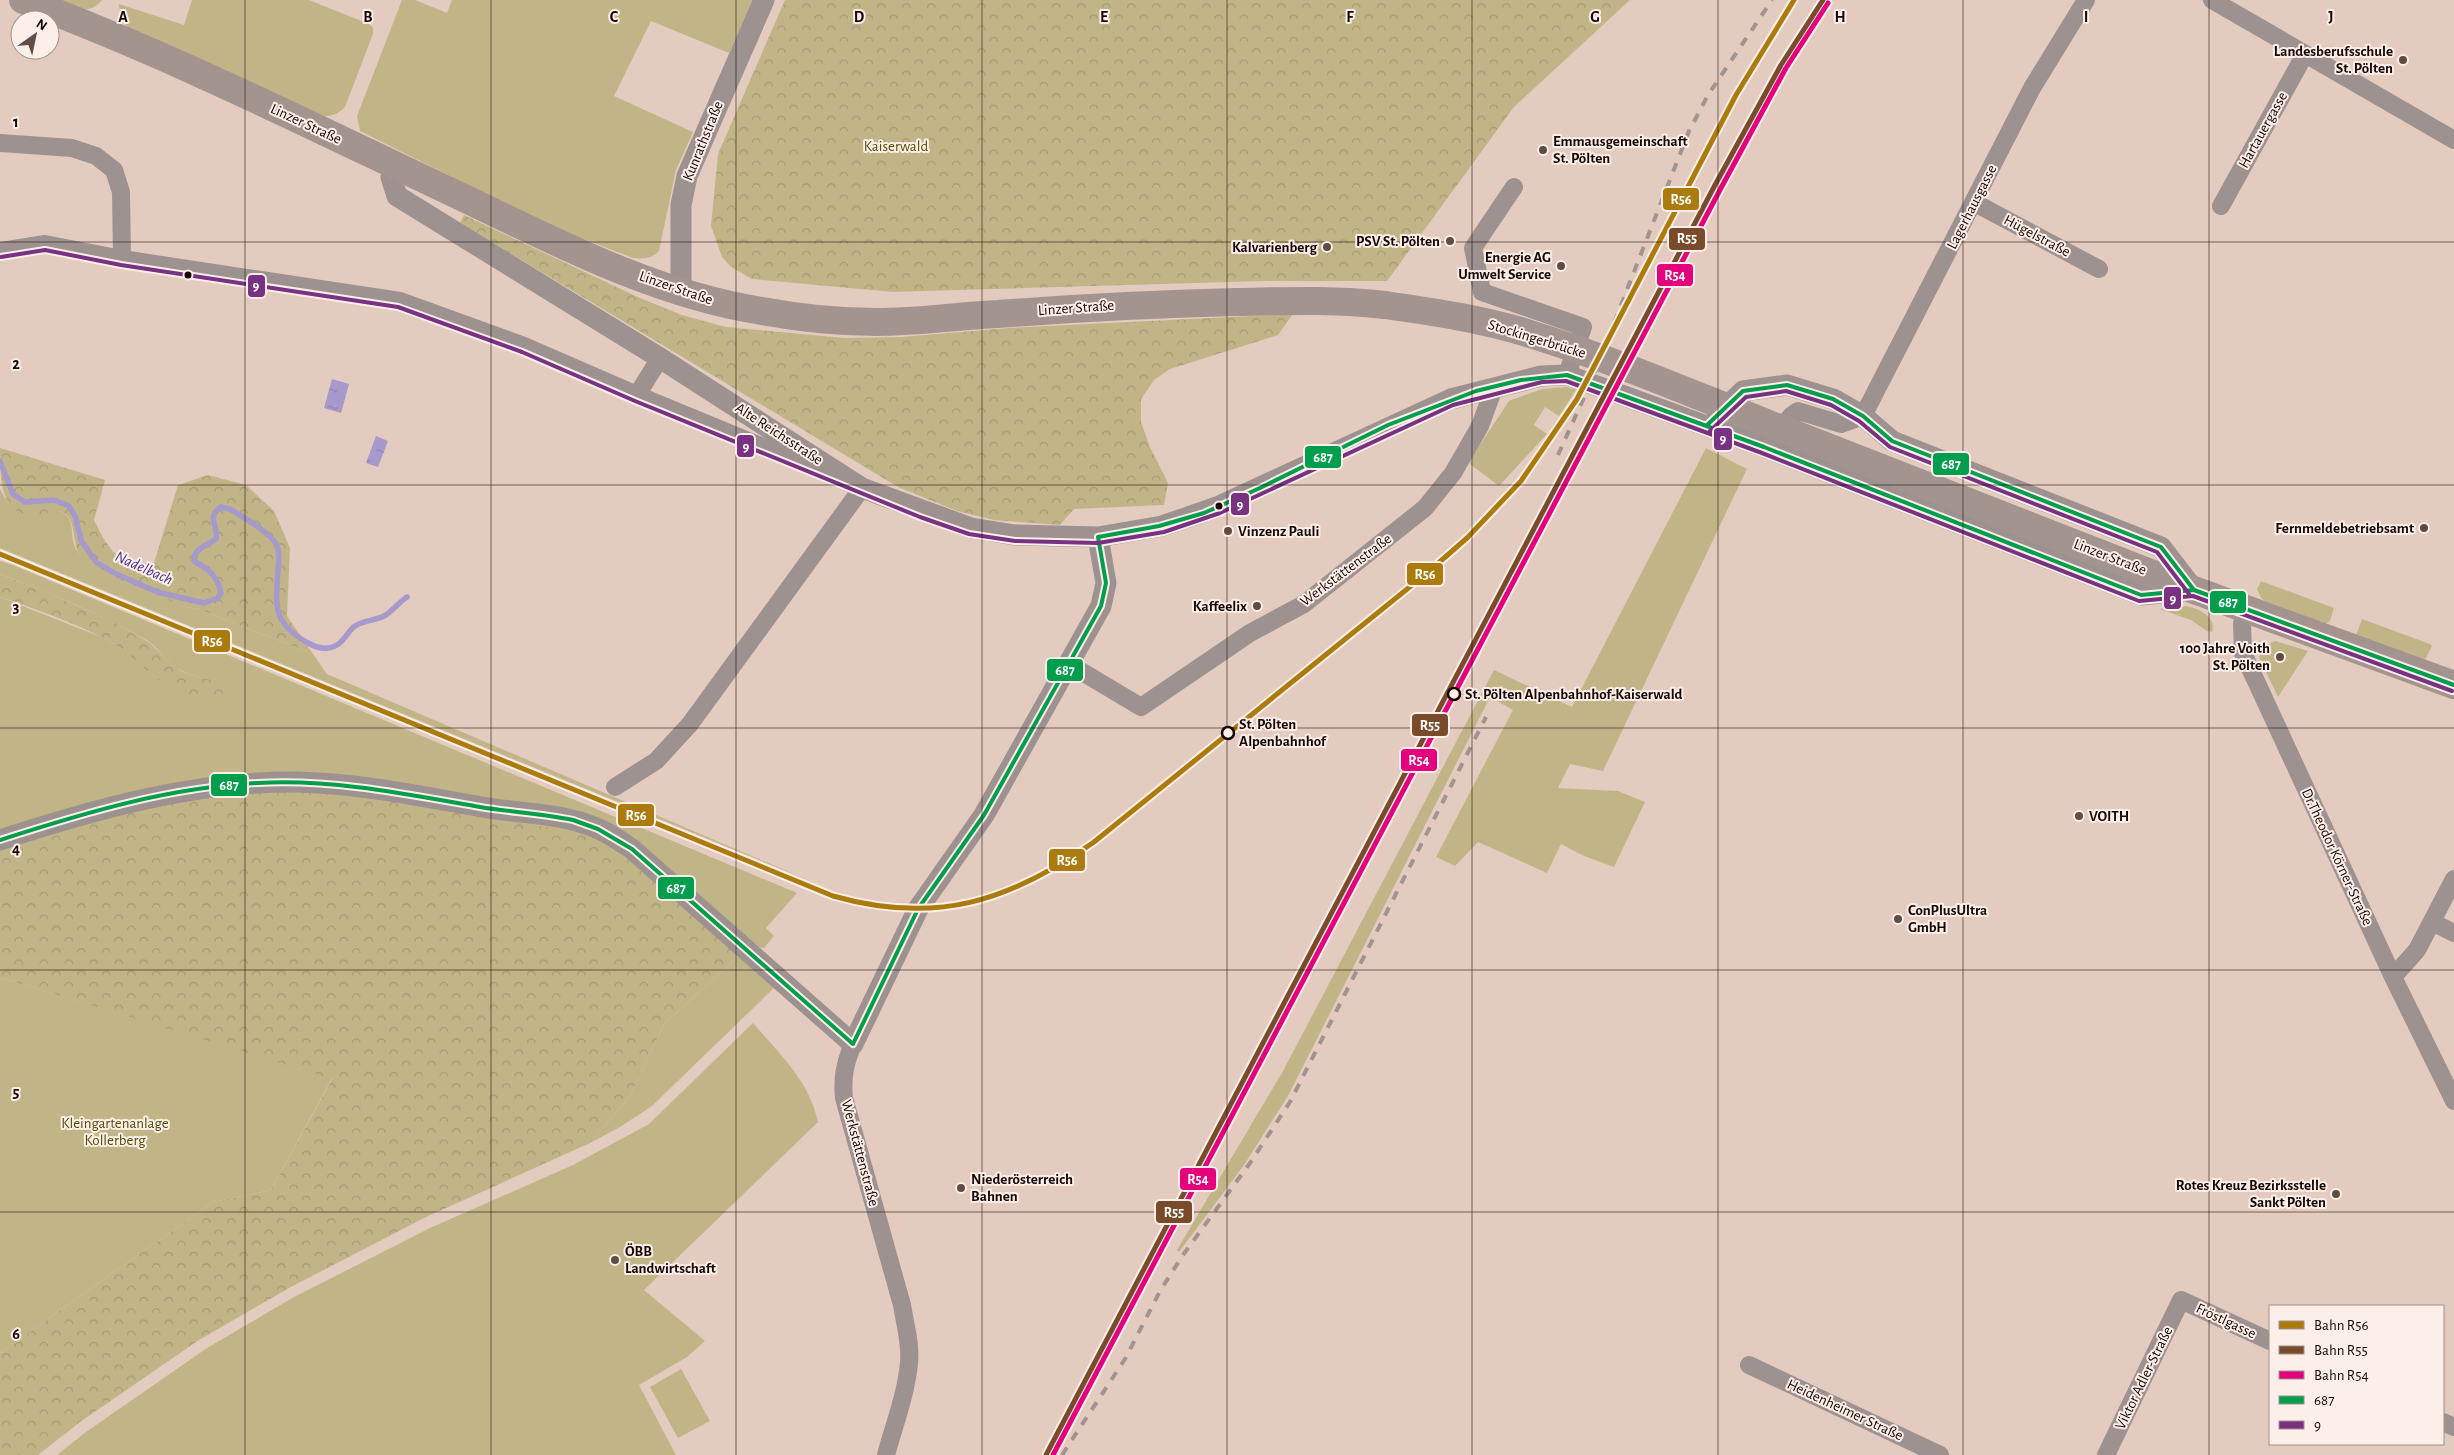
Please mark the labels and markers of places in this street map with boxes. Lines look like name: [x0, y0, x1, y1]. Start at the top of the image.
place label: Landesberufsschule St. Pölten: [2274, 44, 2393, 76]
marker: Landesberufsschule St. Pölten: [2397, 54, 2409, 66]
place label: Emmausgemeinschaft St. Pölten: [1553, 134, 1688, 166]
marker: Emmausgemeinschaft St. Pölten: [1537, 144, 1549, 156]
place label: PSV St. Pölten: [1356, 234, 1440, 249]
marker: PSV St. Pölten: [1444, 235, 1456, 247]
place label: Kalvarienberg: [1232, 240, 1317, 255]
marker: Kalvarienberg: [1321, 241, 1333, 253]
place label: Energie AG Umwelt Service: [1458, 250, 1551, 282]
marker: Energie AG Umwelt Service: [1555, 260, 1567, 272]
unlabelled marker: [183, 270, 193, 280]
unlabelled marker: [1214, 501, 1224, 511]
place label: Fernmeldebetriebsamt: [2275, 521, 2414, 536]
marker: Fernmeldebetriebsamt: [2418, 522, 2430, 534]
place label: Vinzenz Pauli: [1238, 524, 1319, 539]
marker: Vinzenz Pauli: [1222, 525, 1234, 537]
place label: Kaffeelix: [1193, 599, 1247, 614]
marker: Kaffeelix: [1251, 600, 1263, 612]
place label: 100 Jahre Voith St. Pölten: [2180, 641, 2270, 673]
marker: 100 Jahre Voith St. Pölten: [2274, 651, 2286, 663]
marker: St. Pölten Alpenbahnhof-Kaiserwald: [1447, 687, 1461, 701]
place label: St. Pölten Alpenbahnhof-Kaiserwald: [1465, 687, 1683, 702]
place label: St. Pölten Alpenbahnhof: [1239, 717, 1327, 749]
marker: St. Pölten Alpenbahnhof: [1221, 726, 1235, 740]
place label: VOITH: [2089, 809, 2129, 824]
marker: VOITH: [2073, 810, 2085, 822]
place label: ConPlusUltra GmbH: [1908, 903, 1987, 935]
marker: ConPlusUltra GmbH: [1892, 913, 1904, 925]
place label: Niederösterreich Bahnen: [971, 1172, 1073, 1204]
place label: Rotes Kreuz Bezirksstelle Sankt Pölten: [2176, 1178, 2326, 1210]
marker: Niederösterreich Bahnen: [955, 1182, 967, 1194]
marker: Rotes Kreuz Bezirksstelle Sankt Pölten: [2330, 1188, 2342, 1200]
place label: ÖBB Landwirtschaft: [625, 1243, 716, 1276]
marker: ÖBB Landwirtschaft: [609, 1254, 621, 1266]

